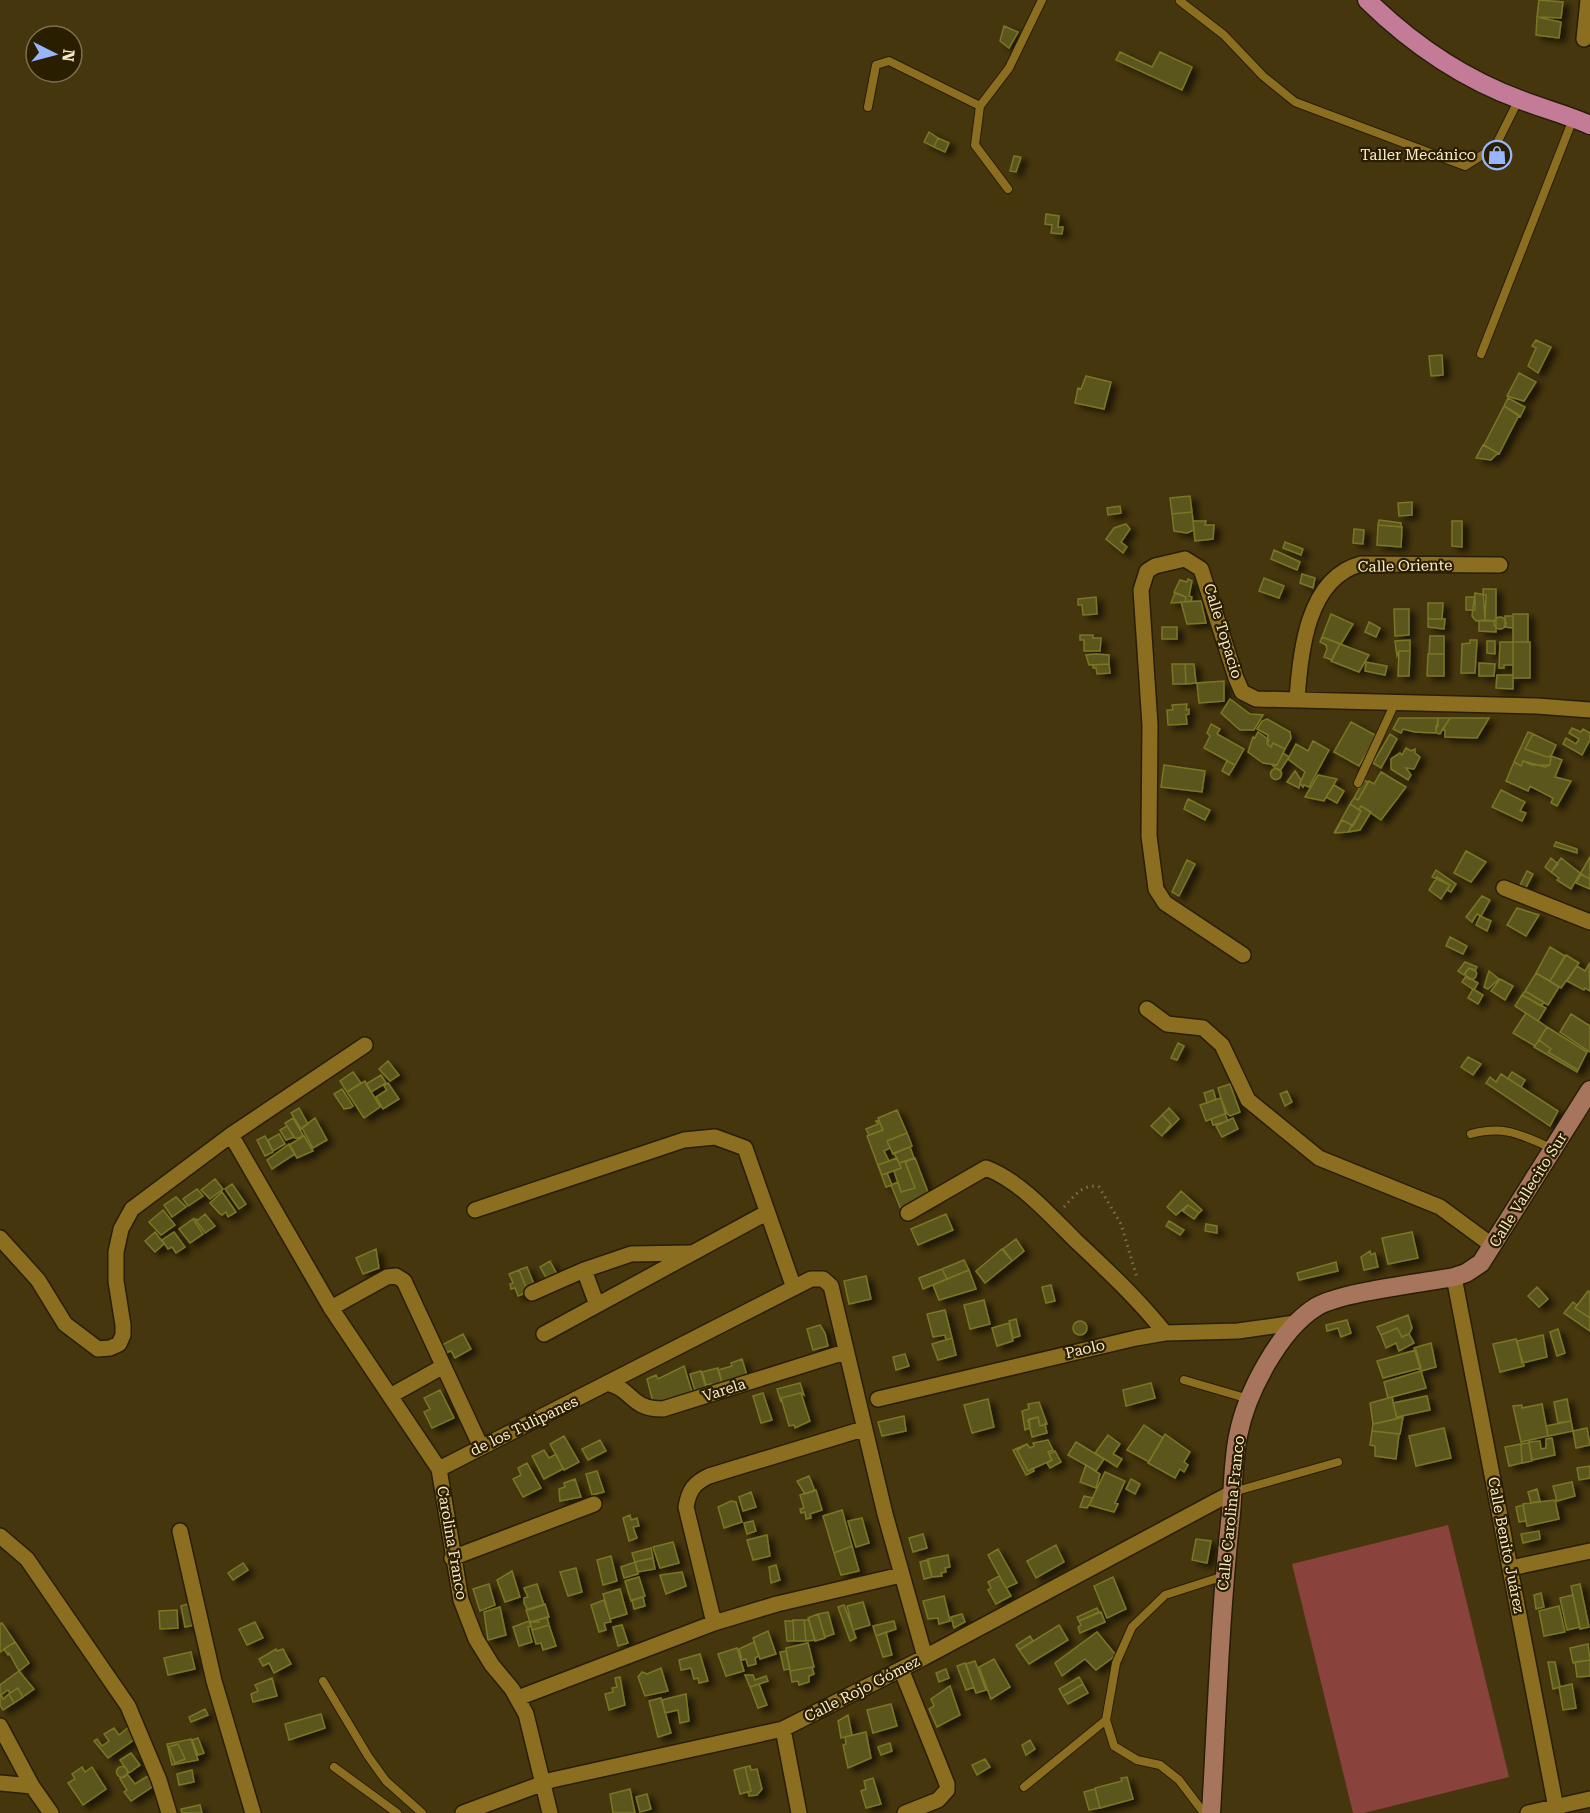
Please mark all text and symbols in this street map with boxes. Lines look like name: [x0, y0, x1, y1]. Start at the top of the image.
north arrow: [24, 24, 84, 84]
text: N: [58, 48, 79, 63]
shop icon: Taller Mecánico: [1481, 139, 1513, 171]
place label: Taller Mecánico: [1360, 146, 1476, 164]
street label: Calle Oriente: [1358, 556, 1452, 576]
street label: Calle Topacio: [1200, 581, 1246, 681]
street label: Calle Vallecito Sur: [1485, 1129, 1571, 1251]
street label: Paolo: [1063, 1336, 1107, 1362]
street label: Varela: [700, 1375, 748, 1405]
street label: de los Tulipanes: [467, 1392, 581, 1460]
street label: Calle Carolina Franco: [1214, 1435, 1248, 1591]
street label: Calle Benito Juárez: [1484, 1475, 1528, 1615]
street label: Carolina Franco: [433, 1485, 471, 1601]
street label: Calle Rojo Gómez: [801, 1652, 923, 1726]

